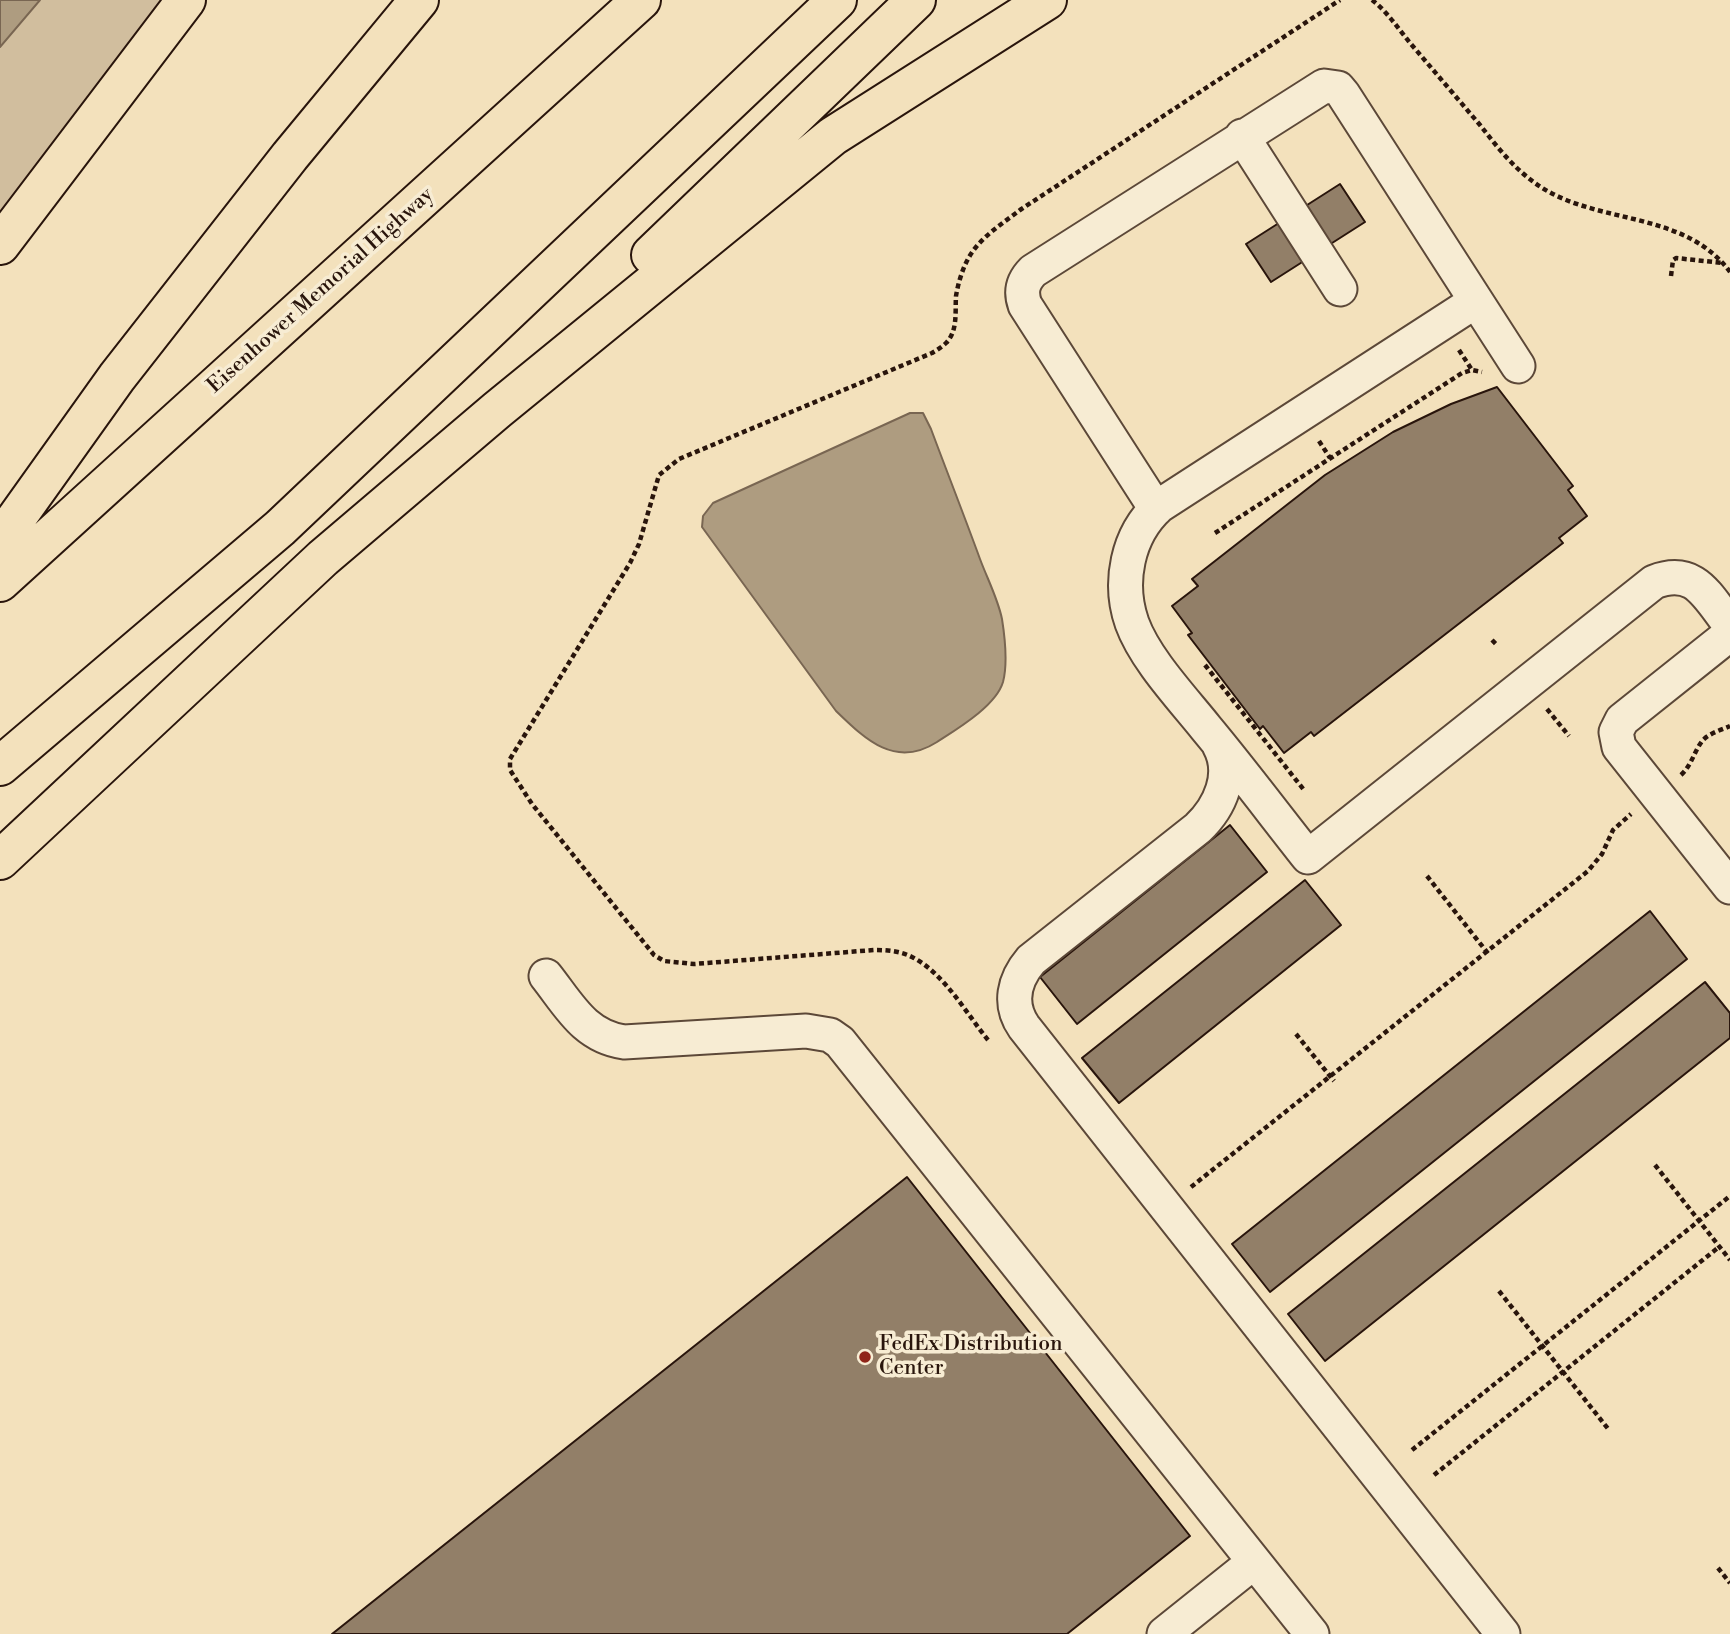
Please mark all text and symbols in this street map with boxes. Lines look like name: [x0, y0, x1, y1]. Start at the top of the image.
street label: Eisenhower Memorial Highway: [203, 183, 439, 399]
place label: FedEx Distribution Center: [879, 1332, 1062, 1382]
marker: FedEx Distribution Center: [857, 1349, 873, 1365]

